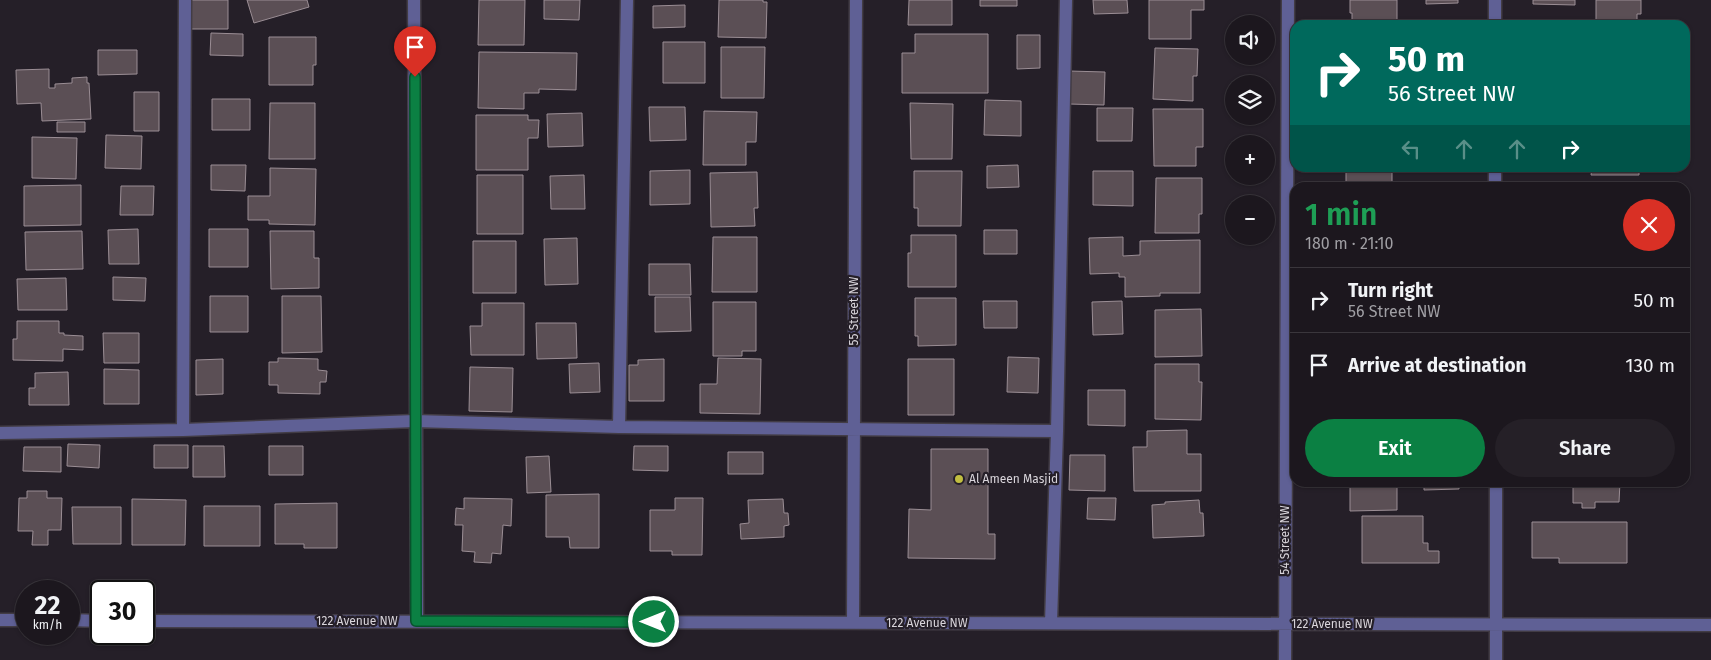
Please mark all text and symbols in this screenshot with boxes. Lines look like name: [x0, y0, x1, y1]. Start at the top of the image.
map controls: [1225, 15, 1275, 245]
button: sound: [1225, 15, 1275, 65]
pin: [394, 26, 436, 77]
icon: arrive: [401, 33, 429, 61]
text: 50 m: [1388, 38, 1465, 80]
icon: right: [1305, 40, 1370, 105]
button: layers: [1225, 75, 1275, 125]
text: 56 Street NW: [1388, 80, 1515, 107]
button: +: [1225, 135, 1275, 185]
icon: left: [1397, 135, 1425, 163]
icon: ahead: [1450, 135, 1478, 163]
icon: ahead: [1503, 135, 1531, 163]
icon: right: [1556, 135, 1584, 163]
button: −: [1225, 195, 1275, 245]
text: 1 min: [1305, 197, 1377, 233]
button: close: [1623, 199, 1675, 251]
text: 180 m · 21:10: [1305, 234, 1393, 253]
street label: 55 Street NW: [847, 276, 861, 346]
text: Turn right: [1348, 279, 1433, 302]
icon: right: [1305, 286, 1333, 314]
text: 50 m: [1634, 289, 1675, 312]
text: 56 Street NW: [1348, 302, 1441, 321]
icon: arrive: [1305, 351, 1333, 379]
text: Arrive at destination: [1348, 354, 1527, 377]
text: 130 m: [1625, 354, 1675, 377]
button: Exit: [1305, 419, 1485, 477]
button: Share: [1495, 419, 1675, 477]
place label: Al Ameen Masjid: [969, 472, 1058, 486]
marker: Al Ameen Masjid: [953, 473, 965, 485]
street label: 54 Street NW: [1278, 505, 1292, 575]
speed limit sign: 30: [90, 580, 155, 645]
text: 22: [35, 591, 60, 621]
position arrow: [627, 595, 679, 647]
street label: 122 Avenue NW: [316, 614, 398, 628]
street label: 122 Avenue NW: [886, 616, 968, 630]
street label: 122 Avenue NW: [1291, 617, 1373, 631]
text: km/h: [33, 618, 62, 632]

